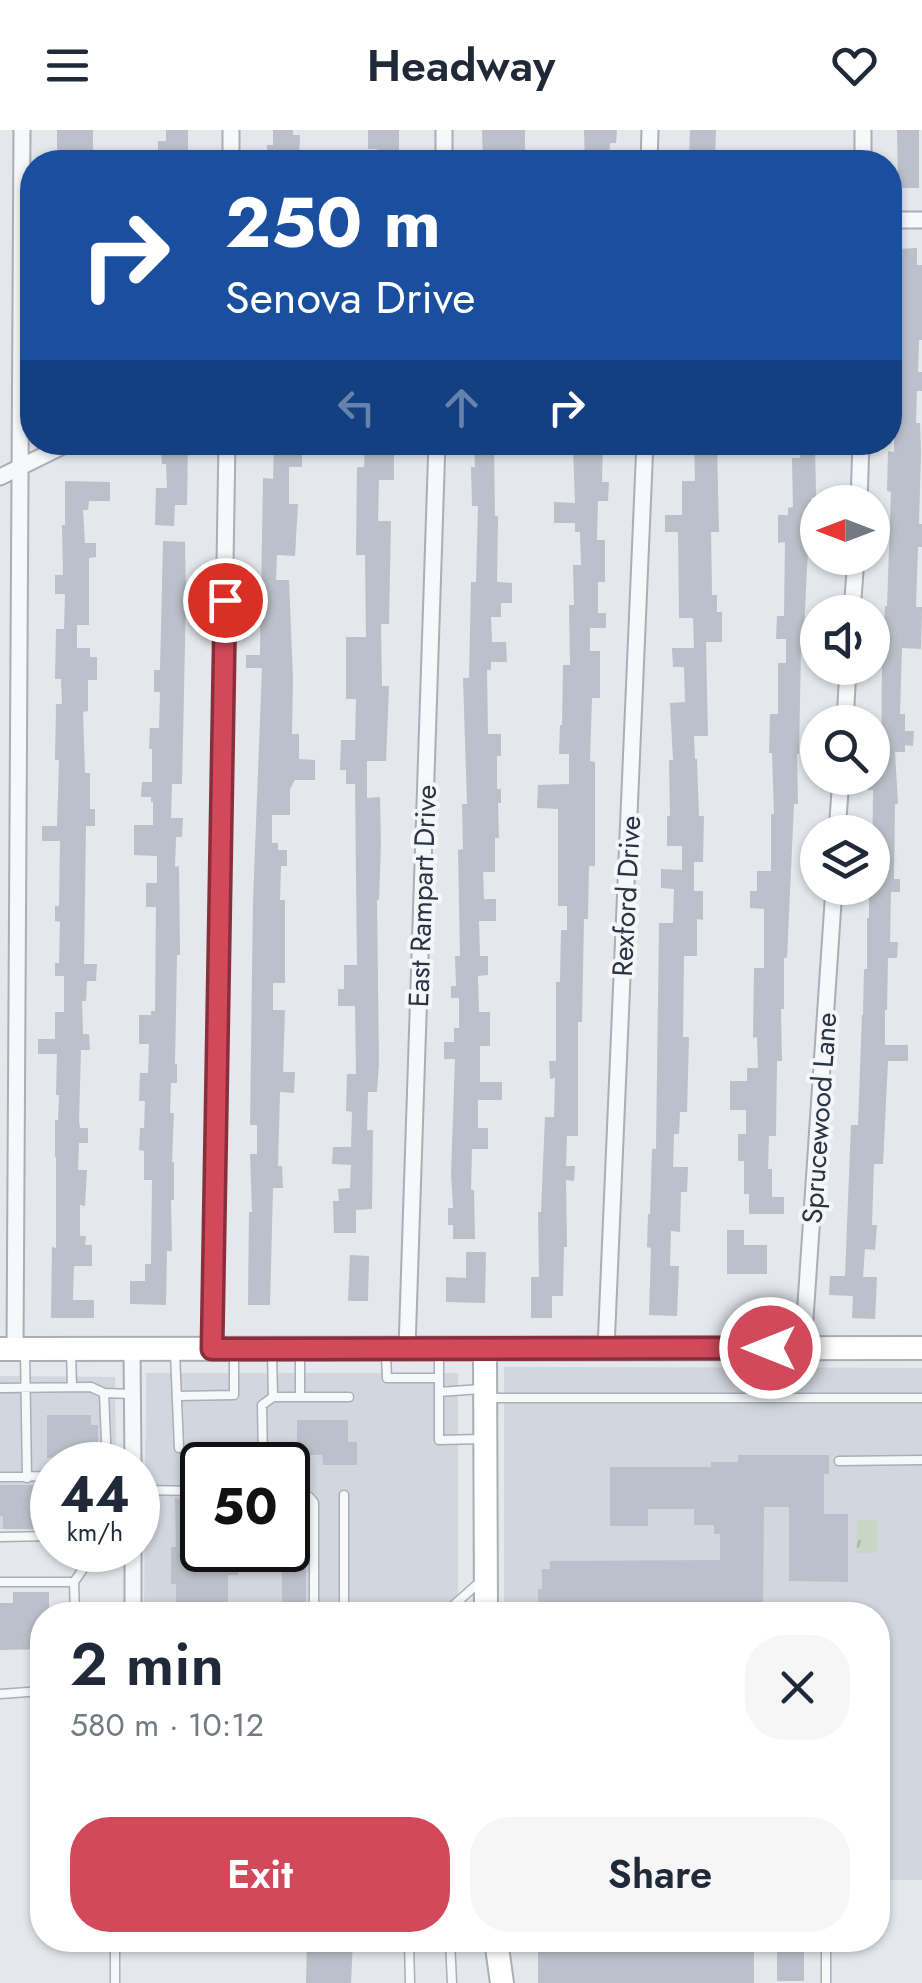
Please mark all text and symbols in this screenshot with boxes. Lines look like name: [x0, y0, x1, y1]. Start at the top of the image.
text: Headway: [367, 33, 555, 98]
icon: menu: [40, 38, 95, 93]
icon: heart: [827, 38, 882, 93]
text: 250 m: [225, 172, 441, 273]
icon: right: [60, 190, 190, 320]
text: Senova Drive: [225, 265, 475, 330]
icon: left: [329, 380, 384, 435]
icon: ahead: [434, 380, 489, 435]
icon: right: [539, 380, 594, 435]
north arrow: [800, 485, 890, 575]
map controls: [800, 485, 890, 905]
pin: [183, 558, 268, 643]
icon: arrive: [198, 573, 253, 628]
button: sound: [800, 595, 890, 685]
button: search: [800, 705, 890, 795]
street label: East Rampart Drive: [398, 784, 447, 1008]
street label: Rexford Drive: [602, 815, 651, 977]
button: layers: [800, 815, 890, 905]
street label: Sprucewood Lane: [792, 1011, 847, 1225]
position arrow: [718, 1296, 822, 1400]
speed limit sign: 50: [180, 1442, 310, 1572]
text: 44: [60, 1458, 130, 1531]
text: km/h: [67, 1514, 123, 1550]
text: 2 min: [70, 1621, 224, 1708]
button: close: [745, 1635, 850, 1740]
text: 580 m · 10:12: [70, 1702, 264, 1748]
button: Exit: [70, 1817, 450, 1932]
button: Share: [470, 1817, 850, 1932]

